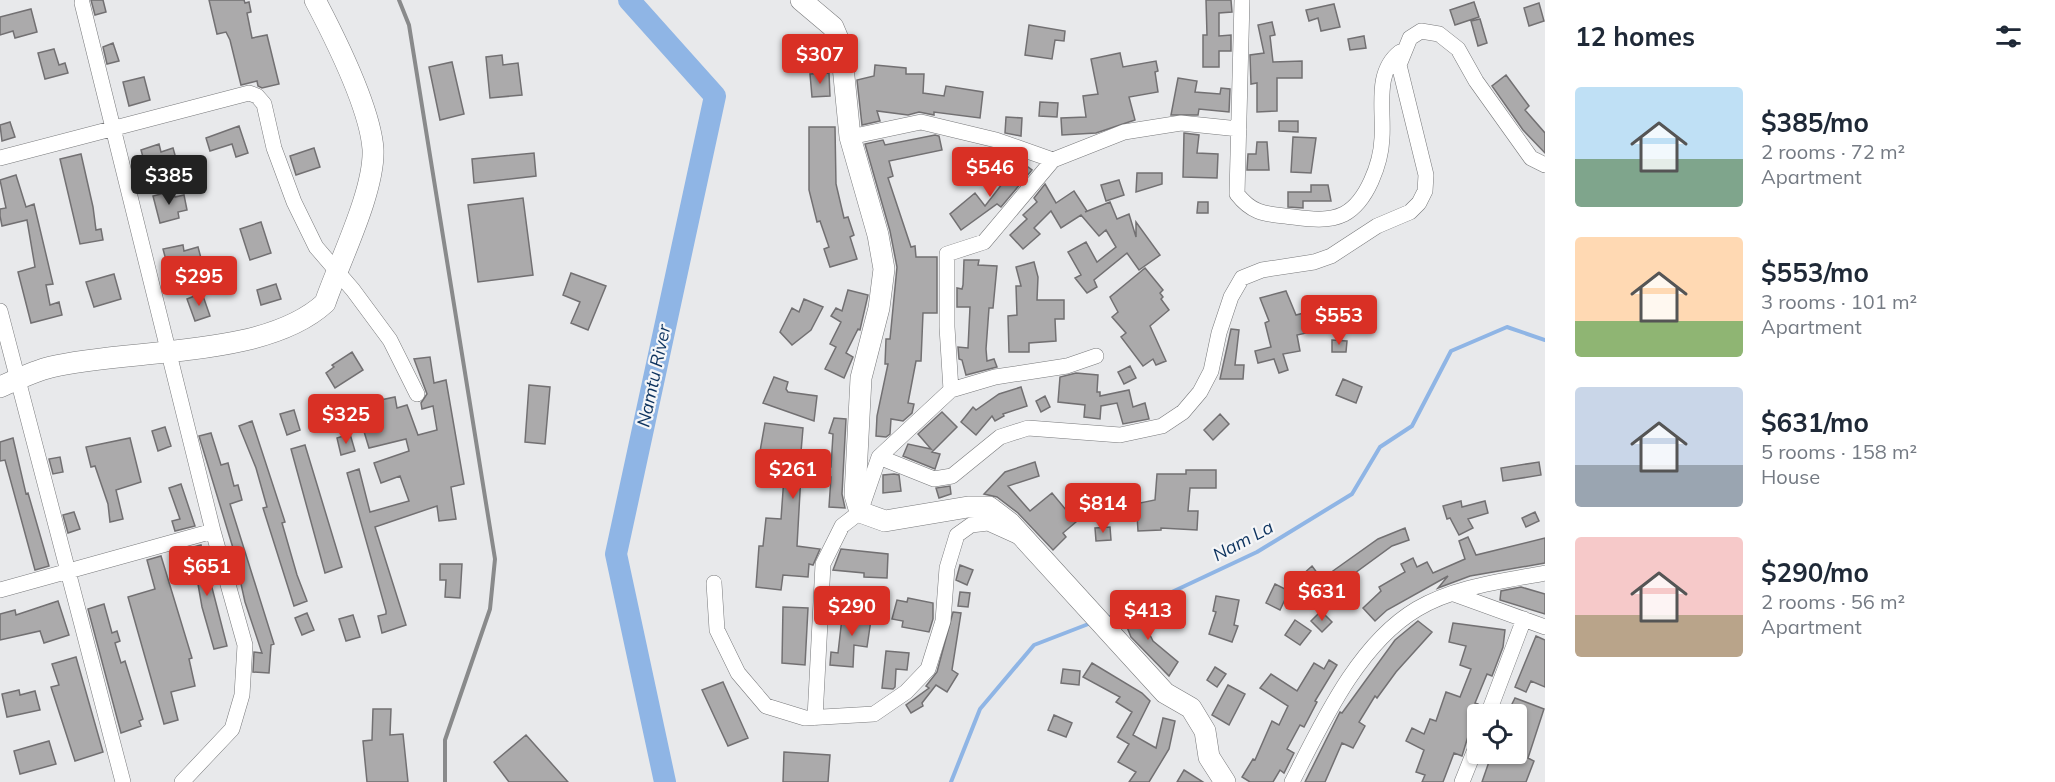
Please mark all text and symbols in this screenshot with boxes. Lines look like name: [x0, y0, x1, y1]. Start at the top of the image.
text: 12 homes: [1575, 20, 1695, 53]
icon: filters: [1992, 20, 2025, 53]
pin: $307: [784, 34, 856, 85]
text: $307: [796, 41, 844, 66]
text: $385/mo: [1761, 106, 1869, 139]
icon: home: [1623, 111, 1695, 183]
text: 2 rooms · 72 m²: [1761, 139, 1905, 164]
pin: $546: [954, 147, 1026, 198]
text: $546: [966, 154, 1014, 179]
pin: $385: [133, 155, 205, 206]
text: $385: [145, 162, 193, 187]
text: Apartment: [1761, 164, 1862, 189]
pin: $295: [163, 256, 235, 307]
text: $553/mo: [1761, 256, 1869, 289]
icon: home: [1623, 261, 1695, 333]
text: $295: [175, 263, 223, 288]
text: 3 rooms · 101 m²: [1761, 289, 1917, 314]
pin: $553: [1303, 295, 1375, 346]
text: $553: [1315, 302, 1363, 327]
text: Apartment: [1761, 314, 1862, 339]
water label: Namtu River: [631, 321, 676, 429]
pin: $325: [310, 394, 382, 445]
text: $325: [322, 401, 370, 426]
text: $631/mo: [1761, 406, 1869, 439]
icon: home: [1623, 411, 1695, 483]
text: 5 rooms · 158 m²: [1761, 439, 1917, 464]
pin: $261: [757, 449, 829, 500]
text: $261: [769, 456, 817, 481]
text: House: [1761, 464, 1820, 489]
pin: $814: [1067, 483, 1139, 534]
text: $814: [1079, 490, 1127, 515]
water label: Nam La: [1209, 515, 1277, 566]
pin: $651: [171, 546, 243, 597]
text: $651: [183, 553, 231, 578]
text: $290/mo: [1761, 556, 1869, 589]
icon: home: [1623, 561, 1695, 633]
pin: $631: [1286, 571, 1358, 622]
text: $631: [1298, 578, 1346, 603]
pin: $290: [816, 586, 888, 637]
text: 2 rooms · 56 m²: [1761, 589, 1905, 614]
pin: $413: [1112, 590, 1184, 641]
text: $290: [828, 593, 876, 618]
text: $413: [1124, 597, 1172, 622]
text: Apartment: [1761, 614, 1862, 639]
map controls: [1467, 704, 1527, 764]
button: locate: [1467, 704, 1527, 764]

